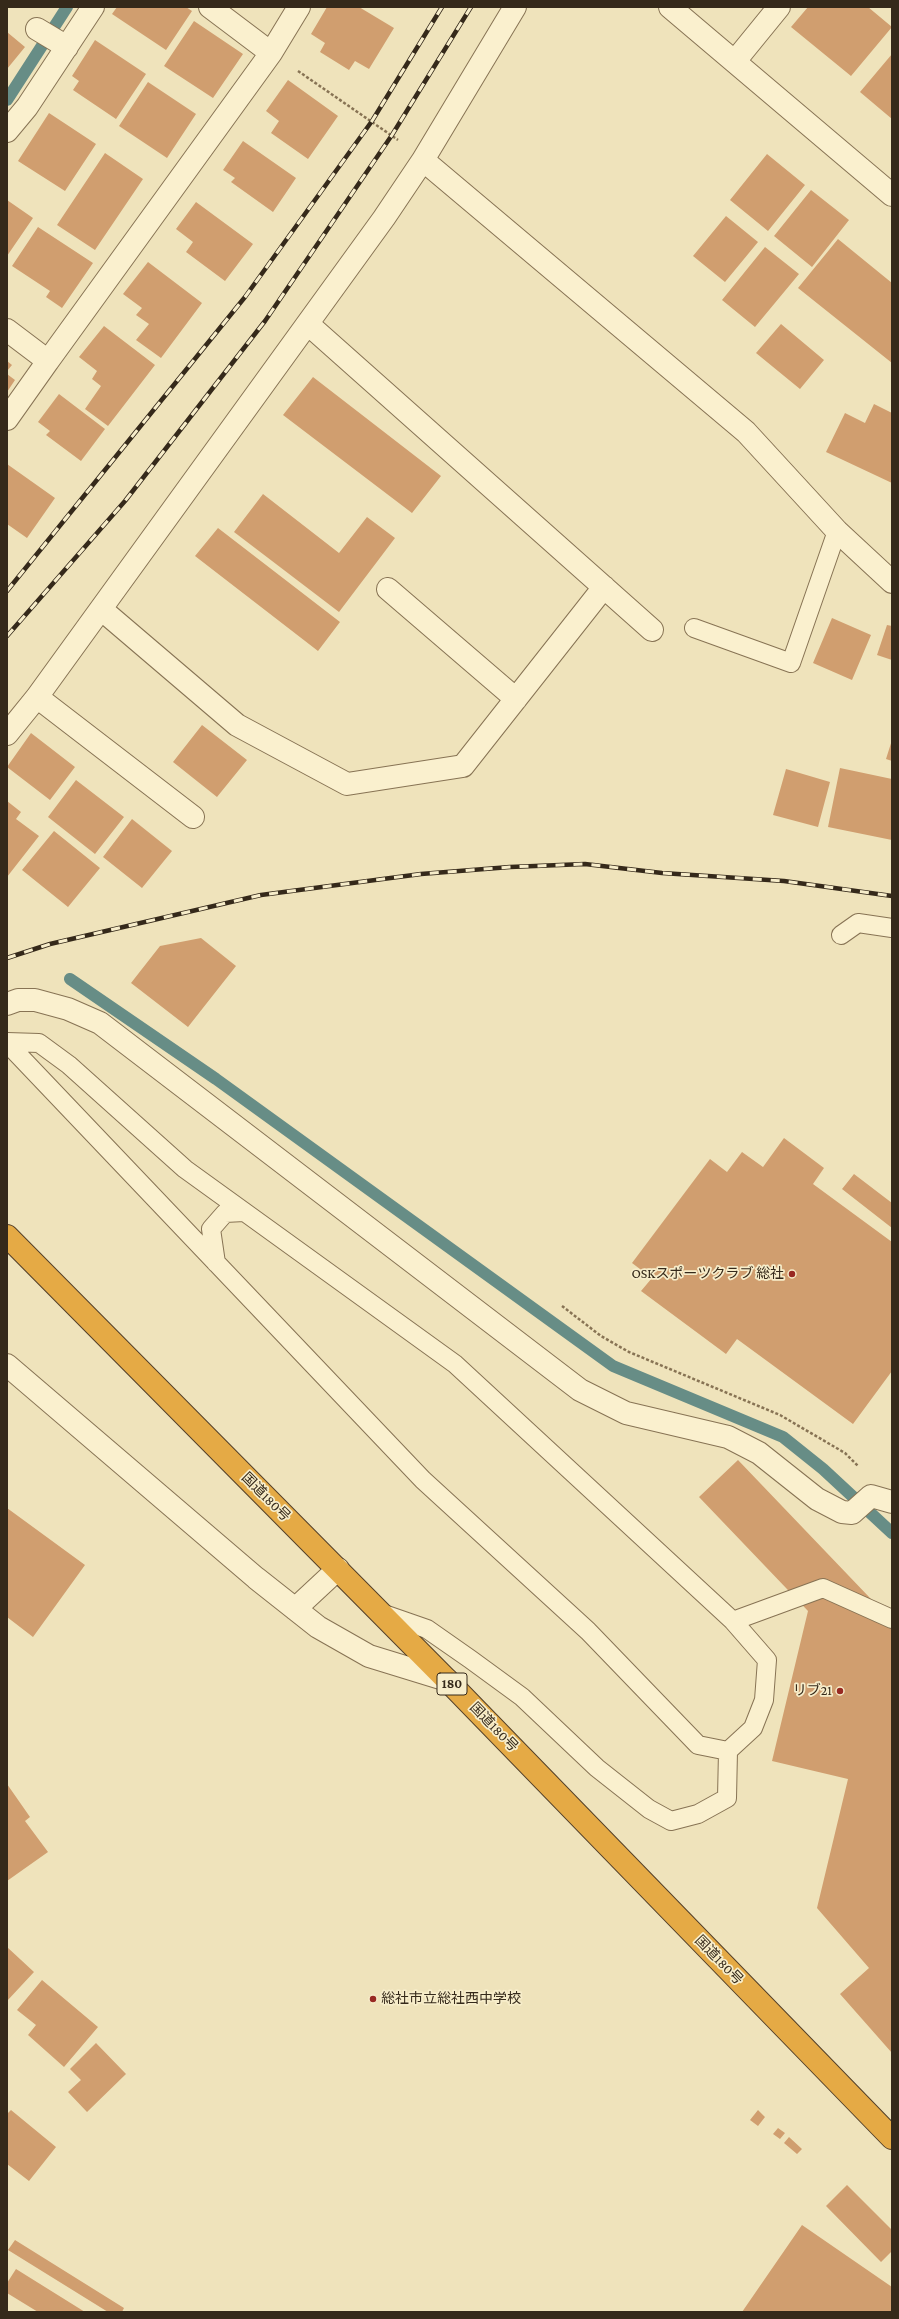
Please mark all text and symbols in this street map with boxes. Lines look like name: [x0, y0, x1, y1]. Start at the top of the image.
place label: OSKスポーツクラブ 総社: [631, 1266, 784, 1282]
marker: OSKスポーツクラブ 総社: [787, 1269, 797, 1279]
street label: 国道180号: [238, 1469, 294, 1525]
road number: 180: [437, 1673, 467, 1695]
place label: リブ21: [793, 1683, 832, 1699]
marker: リブ21: [835, 1686, 845, 1696]
street label: 国道180号: [466, 1699, 522, 1755]
street label: 国道180号: [691, 1932, 747, 1988]
place label: 総社市立総社西中学校: [381, 1991, 521, 2007]
marker: 総社市立総社西中学校: [368, 1994, 378, 2004]

